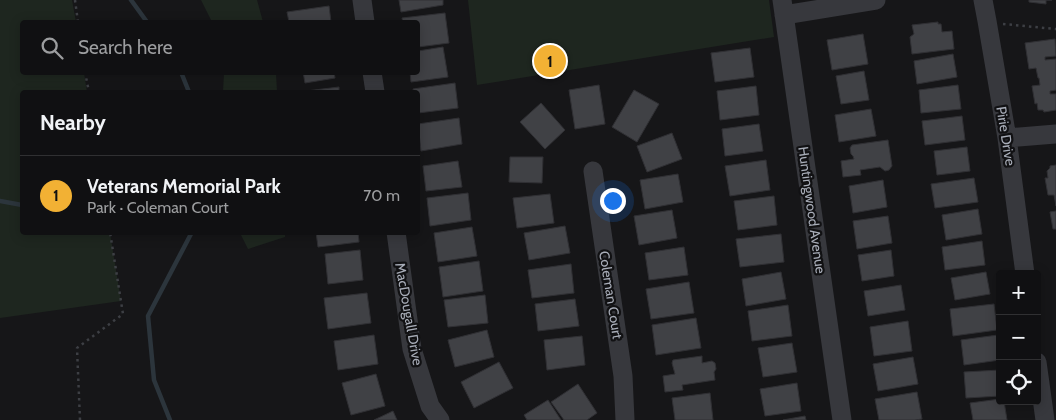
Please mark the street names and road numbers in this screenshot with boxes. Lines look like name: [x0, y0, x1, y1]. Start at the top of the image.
street label: Pirie Drive: [992, 105, 1020, 167]
street label: Huntingwood Avenue: [794, 145, 830, 275]
street label: Coleman Court: [595, 250, 627, 341]
street label: MacDougall Drive: [391, 261, 427, 367]

